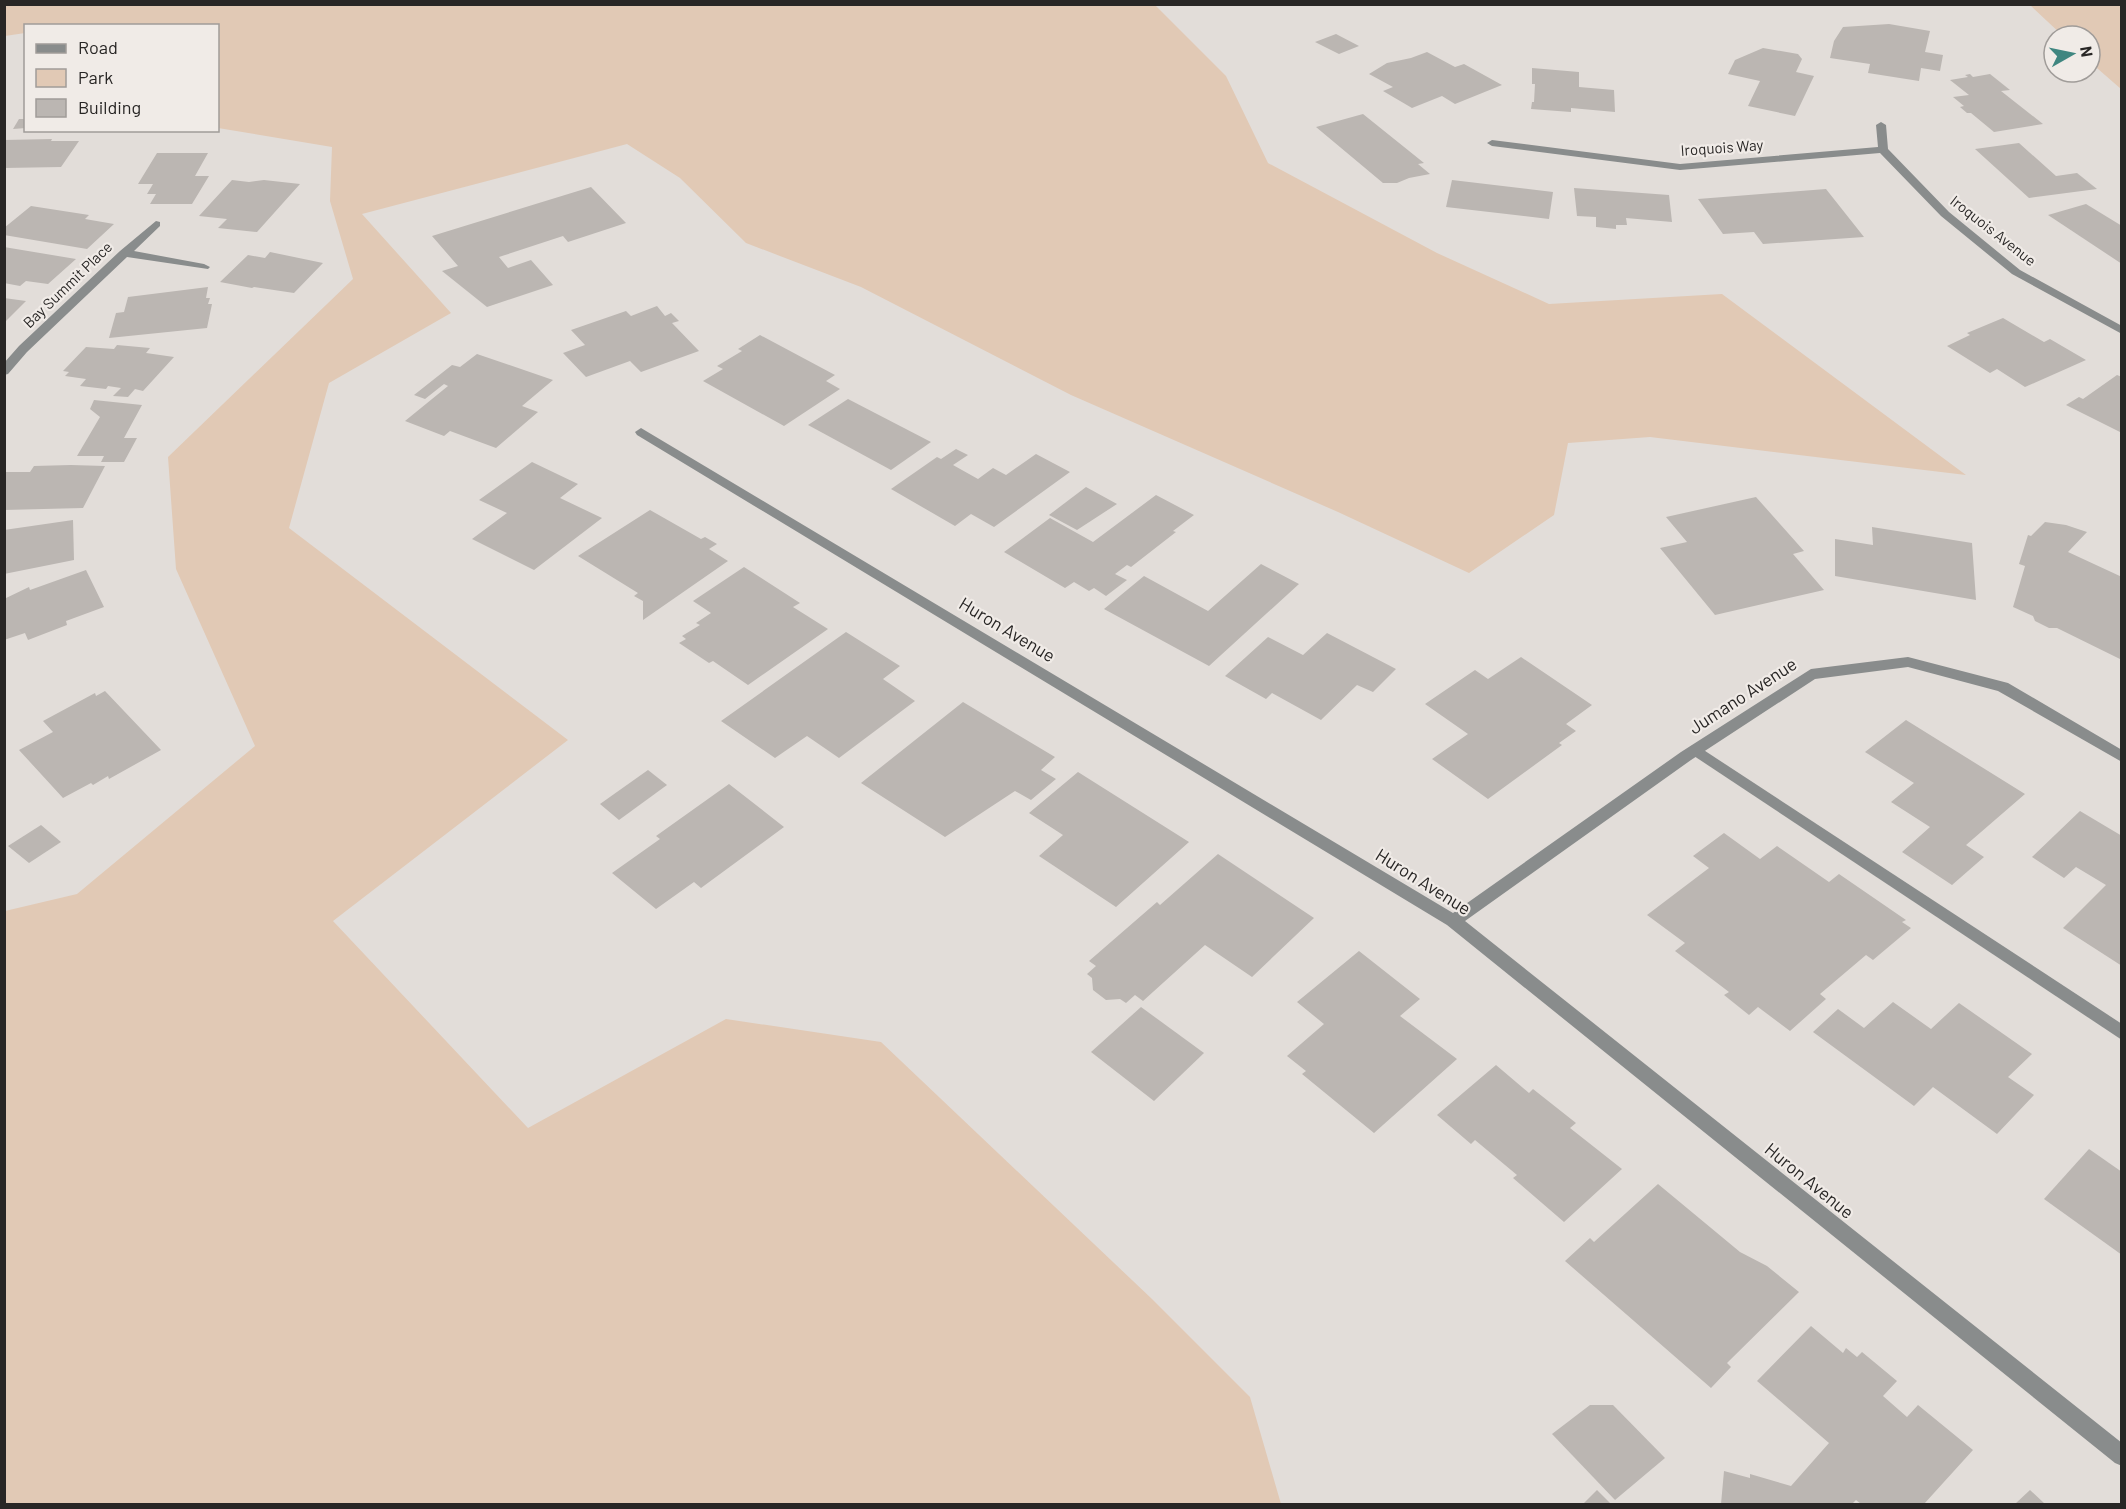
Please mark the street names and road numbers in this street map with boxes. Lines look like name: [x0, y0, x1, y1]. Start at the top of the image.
street label: Iroquois Way: [1680, 135, 1764, 159]
street label: Iroquois Avenue: [1947, 191, 2040, 269]
street label: Bay Summit Place: [19, 237, 115, 331]
street label: Huron Avenue: [955, 592, 1060, 666]
street label: Jumano Avenue: [1684, 652, 1801, 738]
street label: Huron Avenue: [1372, 843, 1475, 919]
street label: Huron Avenue: [1761, 1138, 1859, 1223]

